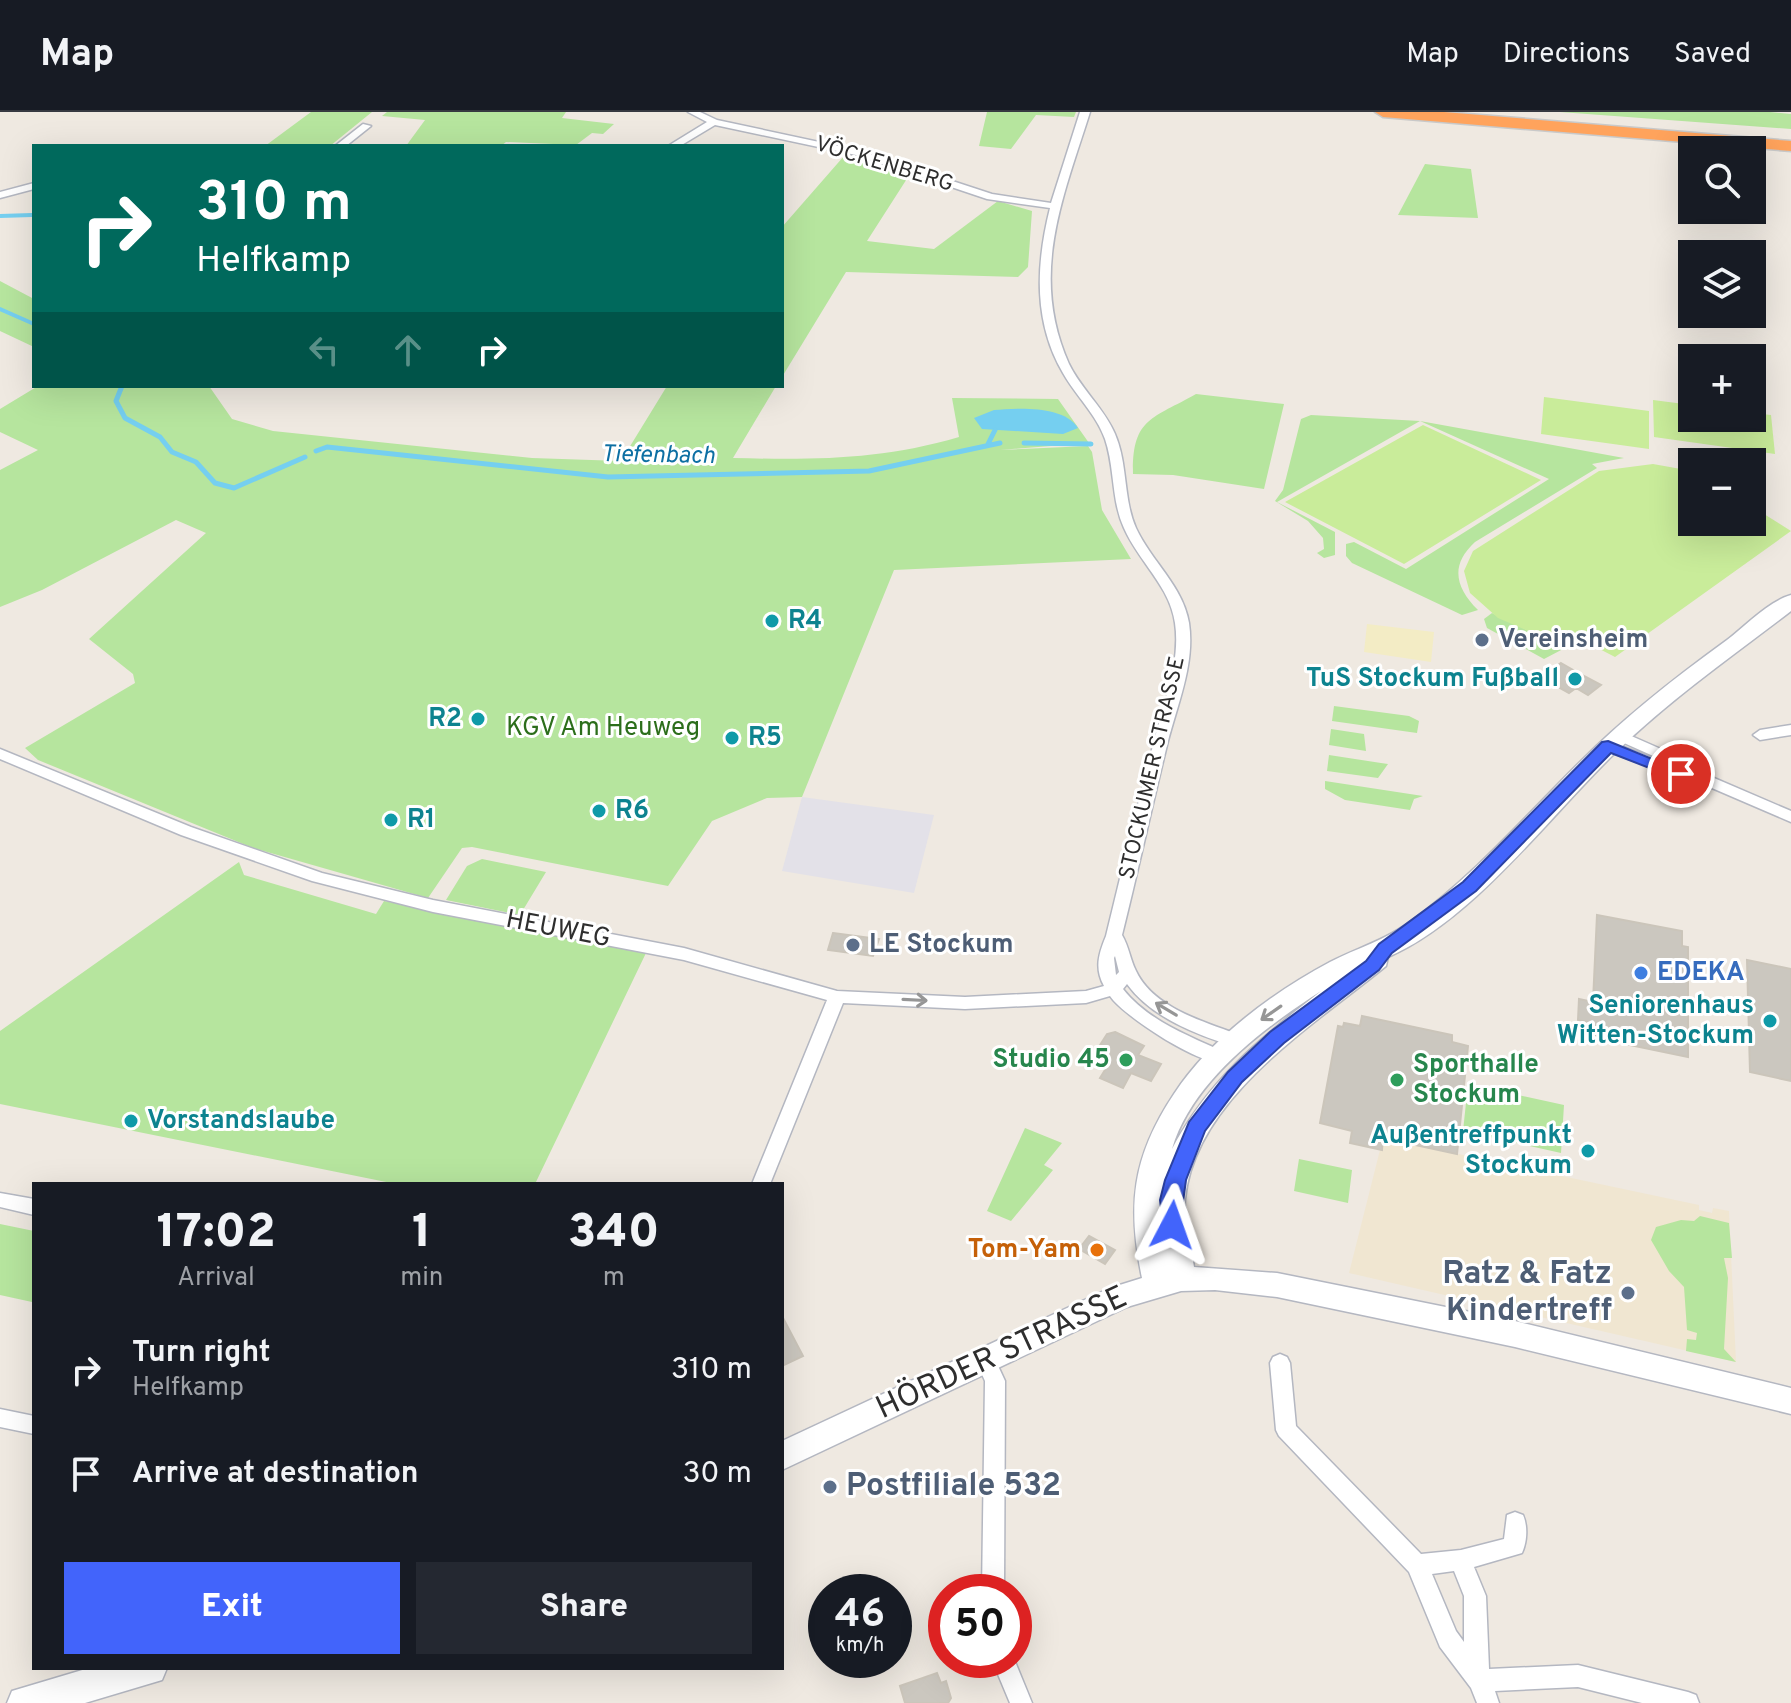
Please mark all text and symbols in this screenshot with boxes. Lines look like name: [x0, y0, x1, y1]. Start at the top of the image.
text: Map: [40, 31, 114, 80]
text: Map: [1406, 37, 1459, 73]
text: Directions: [1503, 37, 1630, 73]
text: Saved: [1674, 37, 1751, 73]
street label: VÖCKENBERG: [812, 129, 957, 199]
map controls: [1678, 136, 1766, 536]
button: search: [1678, 136, 1766, 224]
text: 310 m: [196, 170, 352, 240]
icon: right: [64, 176, 168, 280]
text: Helfkamp: [196, 239, 351, 285]
button: layers: [1678, 240, 1766, 328]
icon: left: [302, 328, 346, 372]
icon: ahead: [386, 328, 430, 372]
icon: right: [470, 328, 514, 372]
button: +: [1678, 344, 1766, 432]
water label: Tiefenbach: [601, 440, 715, 472]
button: −: [1678, 448, 1766, 536]
place label: R4: [788, 605, 822, 638]
marker: R4: [763, 612, 781, 630]
place label: Vereinsheim: [1498, 624, 1648, 657]
marker: Vereinsheim: [1473, 631, 1491, 649]
street label: STOCKUMER STRASSE: [1114, 654, 1192, 882]
place label: TuS Stockum Fußball: [1306, 663, 1559, 696]
marker: TuS Stockum Fußball: [1566, 670, 1584, 688]
place label: R2: [428, 703, 462, 736]
marker: R2: [469, 710, 487, 728]
park label: KGV Am Heuweg: [506, 712, 700, 745]
place label: R5: [748, 722, 782, 755]
marker: R5: [723, 729, 741, 747]
pin: [1647, 740, 1715, 808]
icon: arrive: [1659, 752, 1703, 796]
place label: R6: [615, 795, 649, 828]
marker: R6: [590, 802, 608, 820]
place label: R1: [407, 804, 435, 837]
marker: R1: [382, 811, 400, 829]
street label: HEUWEG: [503, 904, 613, 956]
place label: LE Stockum: [869, 929, 1014, 962]
marker: LE Stockum: [844, 936, 862, 954]
place label: EDEKA: [1657, 957, 1745, 990]
marker: EDEKA: [1632, 964, 1650, 982]
place label: Seniorenhaus Witten-Stockum: [1557, 990, 1754, 1053]
one-way arrow: [901, 993, 928, 1008]
one-way arrow: [1154, 1000, 1177, 1016]
one-way arrow: [1260, 1005, 1282, 1021]
marker: Seniorenhaus Witten-Stockum: [1761, 1012, 1779, 1030]
place label: Studio 45: [992, 1044, 1110, 1077]
place label: Sporthalle Stockum: [1413, 1049, 1539, 1112]
marker: Studio 45: [1117, 1051, 1135, 1069]
marker: Sporthalle Stockum: [1388, 1071, 1406, 1089]
place label: Vorstandslaube: [147, 1105, 335, 1138]
marker: Vorstandslaube: [122, 1112, 140, 1130]
place label: Außentreffpunkt Stockum: [1370, 1120, 1572, 1183]
marker: Außentreffpunkt Stockum: [1579, 1142, 1597, 1160]
position arrow: [1130, 1183, 1214, 1267]
text: 17:02: [156, 1204, 276, 1264]
text: 1: [412, 1204, 432, 1264]
text: 340: [568, 1204, 660, 1264]
place label: Tom-Yam: [968, 1234, 1081, 1267]
marker: Tom-Yam: [1088, 1241, 1106, 1259]
place label: Ratz & Fatz Kindertreff: [1442, 1255, 1612, 1332]
text: Arrival: [177, 1262, 255, 1295]
text: min: [400, 1262, 443, 1295]
text: m: [603, 1262, 625, 1295]
street label: HÖRDER STRASSE: [869, 1276, 1134, 1430]
marker: Ratz & Fatz Kindertreff: [1619, 1284, 1637, 1302]
text: Turn right: [132, 1335, 270, 1372]
icon: right: [64, 1348, 108, 1392]
text: 310 m: [671, 1352, 752, 1389]
text: Helfkamp: [132, 1372, 244, 1405]
icon: arrive: [64, 1452, 108, 1496]
text: Arrive at destination: [132, 1456, 418, 1493]
text: 30 m: [683, 1456, 752, 1493]
place label: Postfiliale 532: [846, 1467, 1061, 1507]
marker: Postfiliale 532: [821, 1478, 839, 1496]
button: Exit: [64, 1562, 400, 1654]
button: Share: [416, 1562, 752, 1654]
speed limit sign: 50: [928, 1574, 1032, 1678]
text: 46: [835, 1591, 885, 1641]
text: km/h: [836, 1633, 884, 1659]

